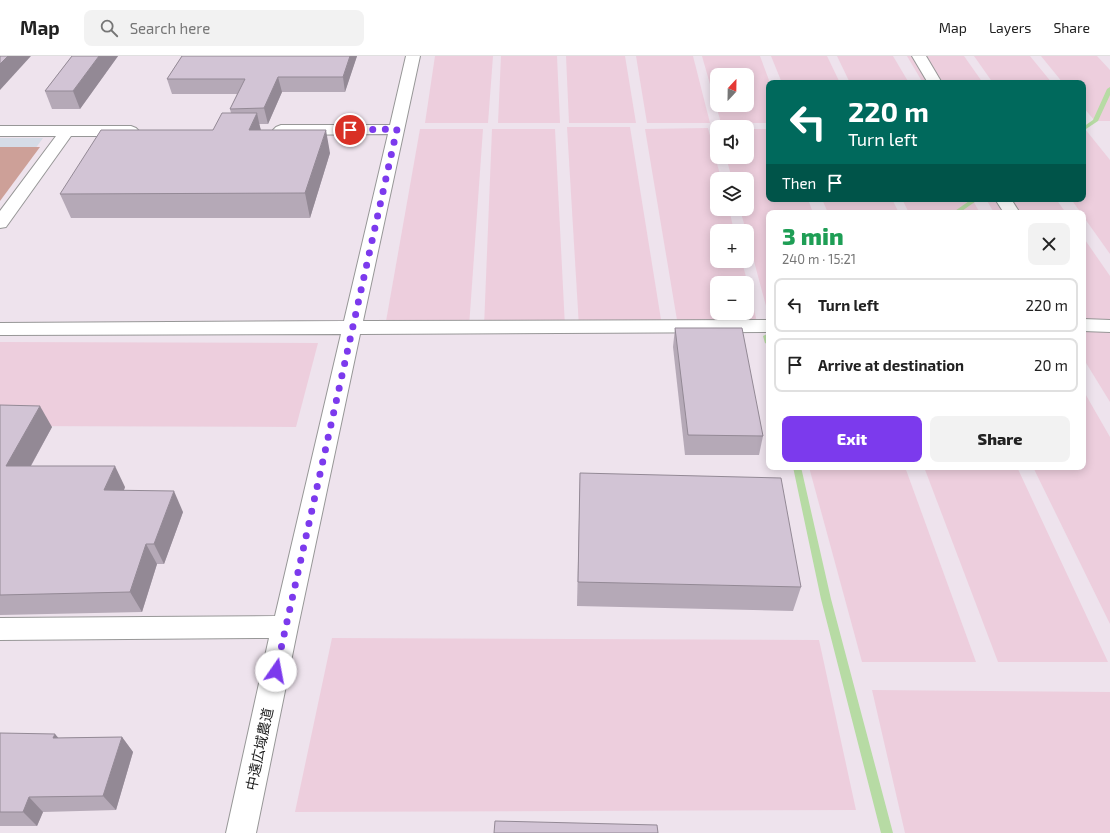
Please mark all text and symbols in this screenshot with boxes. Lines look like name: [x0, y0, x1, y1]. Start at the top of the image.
search box: [84, 10, 364, 46]
text: Map: [20, 16, 60, 39]
icon: search: [98, 17, 120, 39]
text: Search here: [130, 19, 210, 37]
text: Map: [939, 19, 967, 36]
text: Layers: [989, 19, 1031, 36]
text: Share: [1053, 19, 1090, 36]
north arrow: [710, 68, 754, 112]
map controls: [710, 68, 754, 320]
text: 220 m: [848, 94, 929, 128]
icon: left: [782, 96, 834, 148]
pin: [333, 113, 367, 147]
icon: arrive: [339, 119, 361, 141]
button: sound: [710, 120, 754, 164]
text: Turn left: [848, 128, 918, 150]
button: layers: [710, 172, 754, 216]
icon: arrive: [824, 172, 846, 194]
text: Then: [782, 174, 816, 192]
text: 3 min: [782, 221, 844, 250]
button: close: [1028, 223, 1070, 265]
button: +: [710, 224, 754, 268]
text: 240 m · 15:21: [782, 251, 856, 267]
button: −: [710, 276, 754, 320]
icon: left: [784, 294, 806, 316]
text: Turn left: [818, 296, 879, 314]
text: 220 m: [1026, 296, 1068, 314]
icon: arrive: [784, 354, 806, 376]
text: Arrive at destination: [818, 356, 964, 374]
text: 20 m: [1034, 356, 1068, 374]
button: Exit: [782, 416, 922, 462]
button: Share: [930, 416, 1070, 462]
position arrow: [255, 650, 297, 692]
street label: 中遠広域農道: [242, 706, 276, 792]

